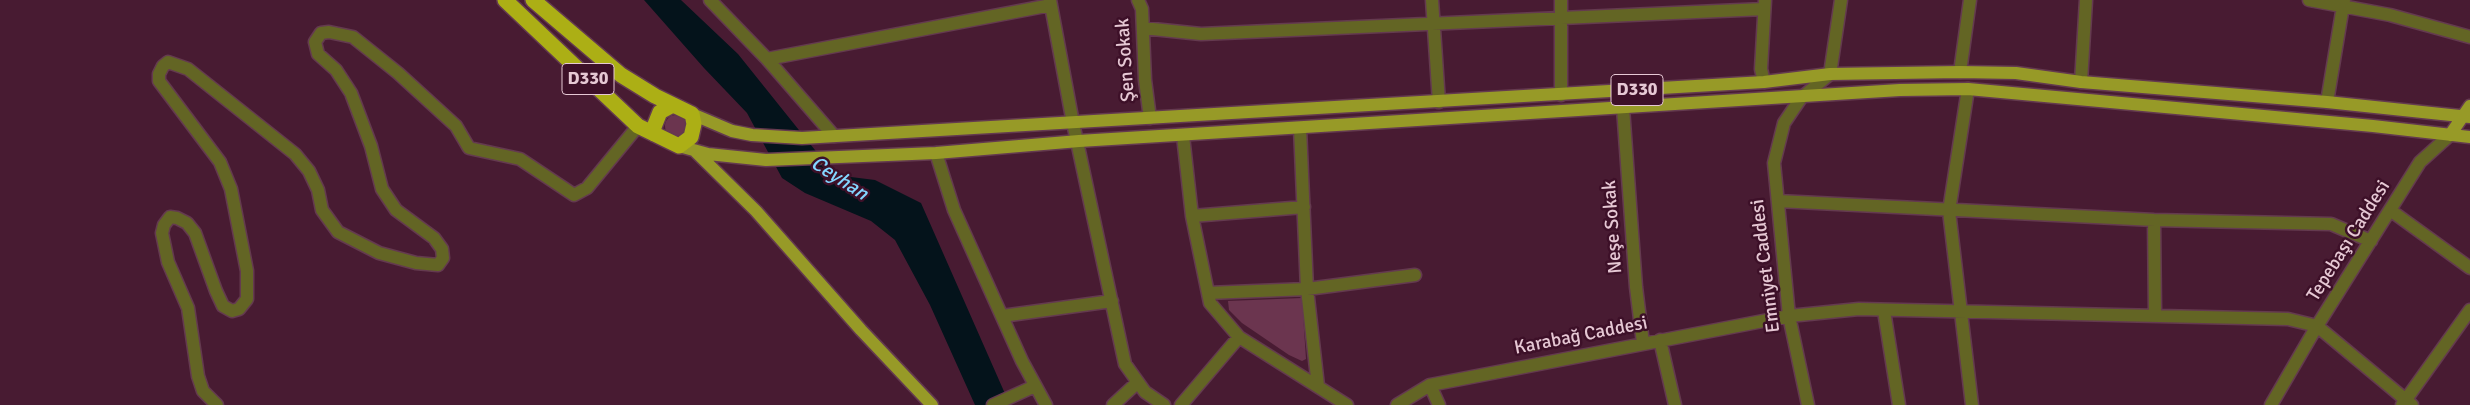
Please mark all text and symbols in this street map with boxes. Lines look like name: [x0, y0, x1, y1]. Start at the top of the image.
street label: Şen Sokak: [1112, 17, 1140, 103]
road number: D330: [562, 64, 614, 95]
road number: D330: [1611, 74, 1663, 106]
water label: Ceyhan: [806, 152, 872, 206]
street label: Tepebaşı Caddesi: [2303, 176, 2395, 306]
street label: Neşe Sokak: [1598, 180, 1628, 274]
street label: Emniyet Caddesi: [1747, 198, 1785, 334]
street label: Karabağ Caddesi: [1512, 312, 1650, 360]

